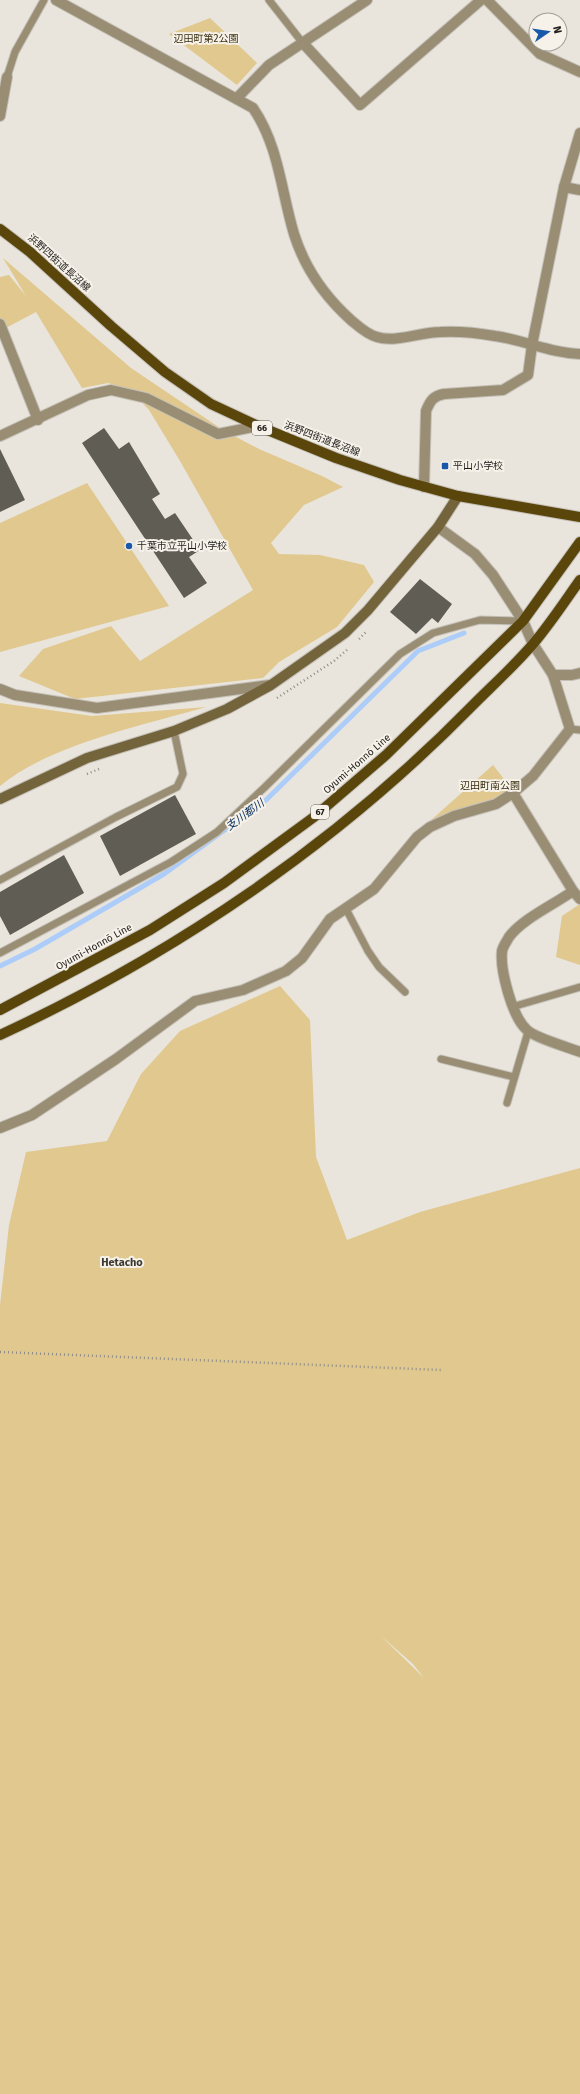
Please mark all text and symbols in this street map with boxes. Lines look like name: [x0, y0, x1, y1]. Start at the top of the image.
north arrow: [528, 12, 568, 52]
text: N: [550, 25, 564, 35]
park label: 辺田町第2公園: [174, 33, 238, 45]
street label: 浜野四街道長沼線: [25, 232, 93, 294]
street label: 浜野四街道長沼線: [283, 419, 361, 459]
road number: 66: [252, 421, 272, 435]
place label: 平山小学校: [453, 460, 503, 472]
marker: 平山小学校: [440, 461, 450, 471]
place label: 千葉市立平山小学校: [137, 540, 227, 552]
marker: 千葉市立平山小学校: [124, 541, 134, 551]
street label: Oyumi-Honnō Line: [321, 732, 393, 796]
park label: 辺田町南公園: [460, 780, 520, 792]
water label: 支川都川: [223, 796, 267, 833]
road number: 67: [311, 805, 329, 819]
street label: Oyumi-Honnō Line: [54, 921, 134, 973]
district label: Hetacho: [101, 1256, 143, 1269]

